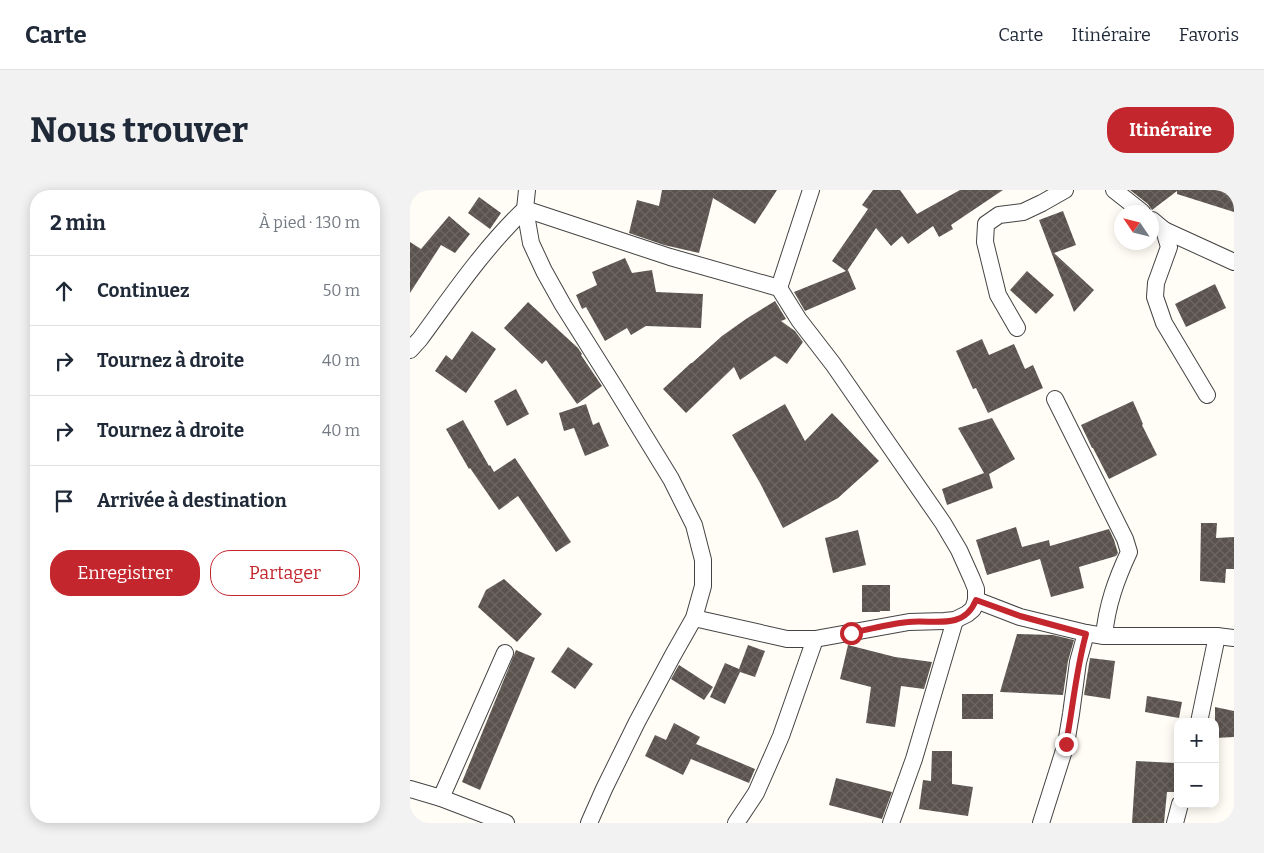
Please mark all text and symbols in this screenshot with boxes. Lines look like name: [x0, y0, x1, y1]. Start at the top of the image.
text: Carte: [25, 21, 87, 49]
text: Carte: [998, 24, 1043, 46]
text: Itinéraire: [1071, 24, 1151, 46]
text: Favoris: [1179, 24, 1239, 46]
button: Itinéraire: [1107, 107, 1234, 153]
text: Nous trouver: [30, 109, 248, 151]
north arrow: [1114, 205, 1159, 250]
text: 2 min: [50, 210, 106, 236]
text: À pied · 130 m: [259, 213, 360, 232]
icon: ahead: [50, 277, 78, 305]
text: Continuez: [97, 279, 190, 302]
text: 50 m: [323, 281, 360, 300]
icon: right: [50, 347, 78, 375]
text: Tournez à droite: [97, 349, 244, 372]
text: 40 m: [322, 351, 360, 370]
icon: right: [50, 417, 78, 445]
text: Tournez à droite: [97, 419, 244, 442]
text: 40 m: [322, 421, 360, 440]
icon: arrive: [50, 487, 78, 515]
text: Arrivée à destination: [97, 489, 287, 512]
button: Enregistrer: [50, 550, 200, 596]
button: Partager: [210, 550, 360, 596]
route start: [840, 622, 863, 645]
map controls: [1174, 718, 1219, 808]
button: +: [1174, 718, 1219, 763]
route end: [1055, 733, 1078, 756]
button: −: [1174, 763, 1219, 808]

